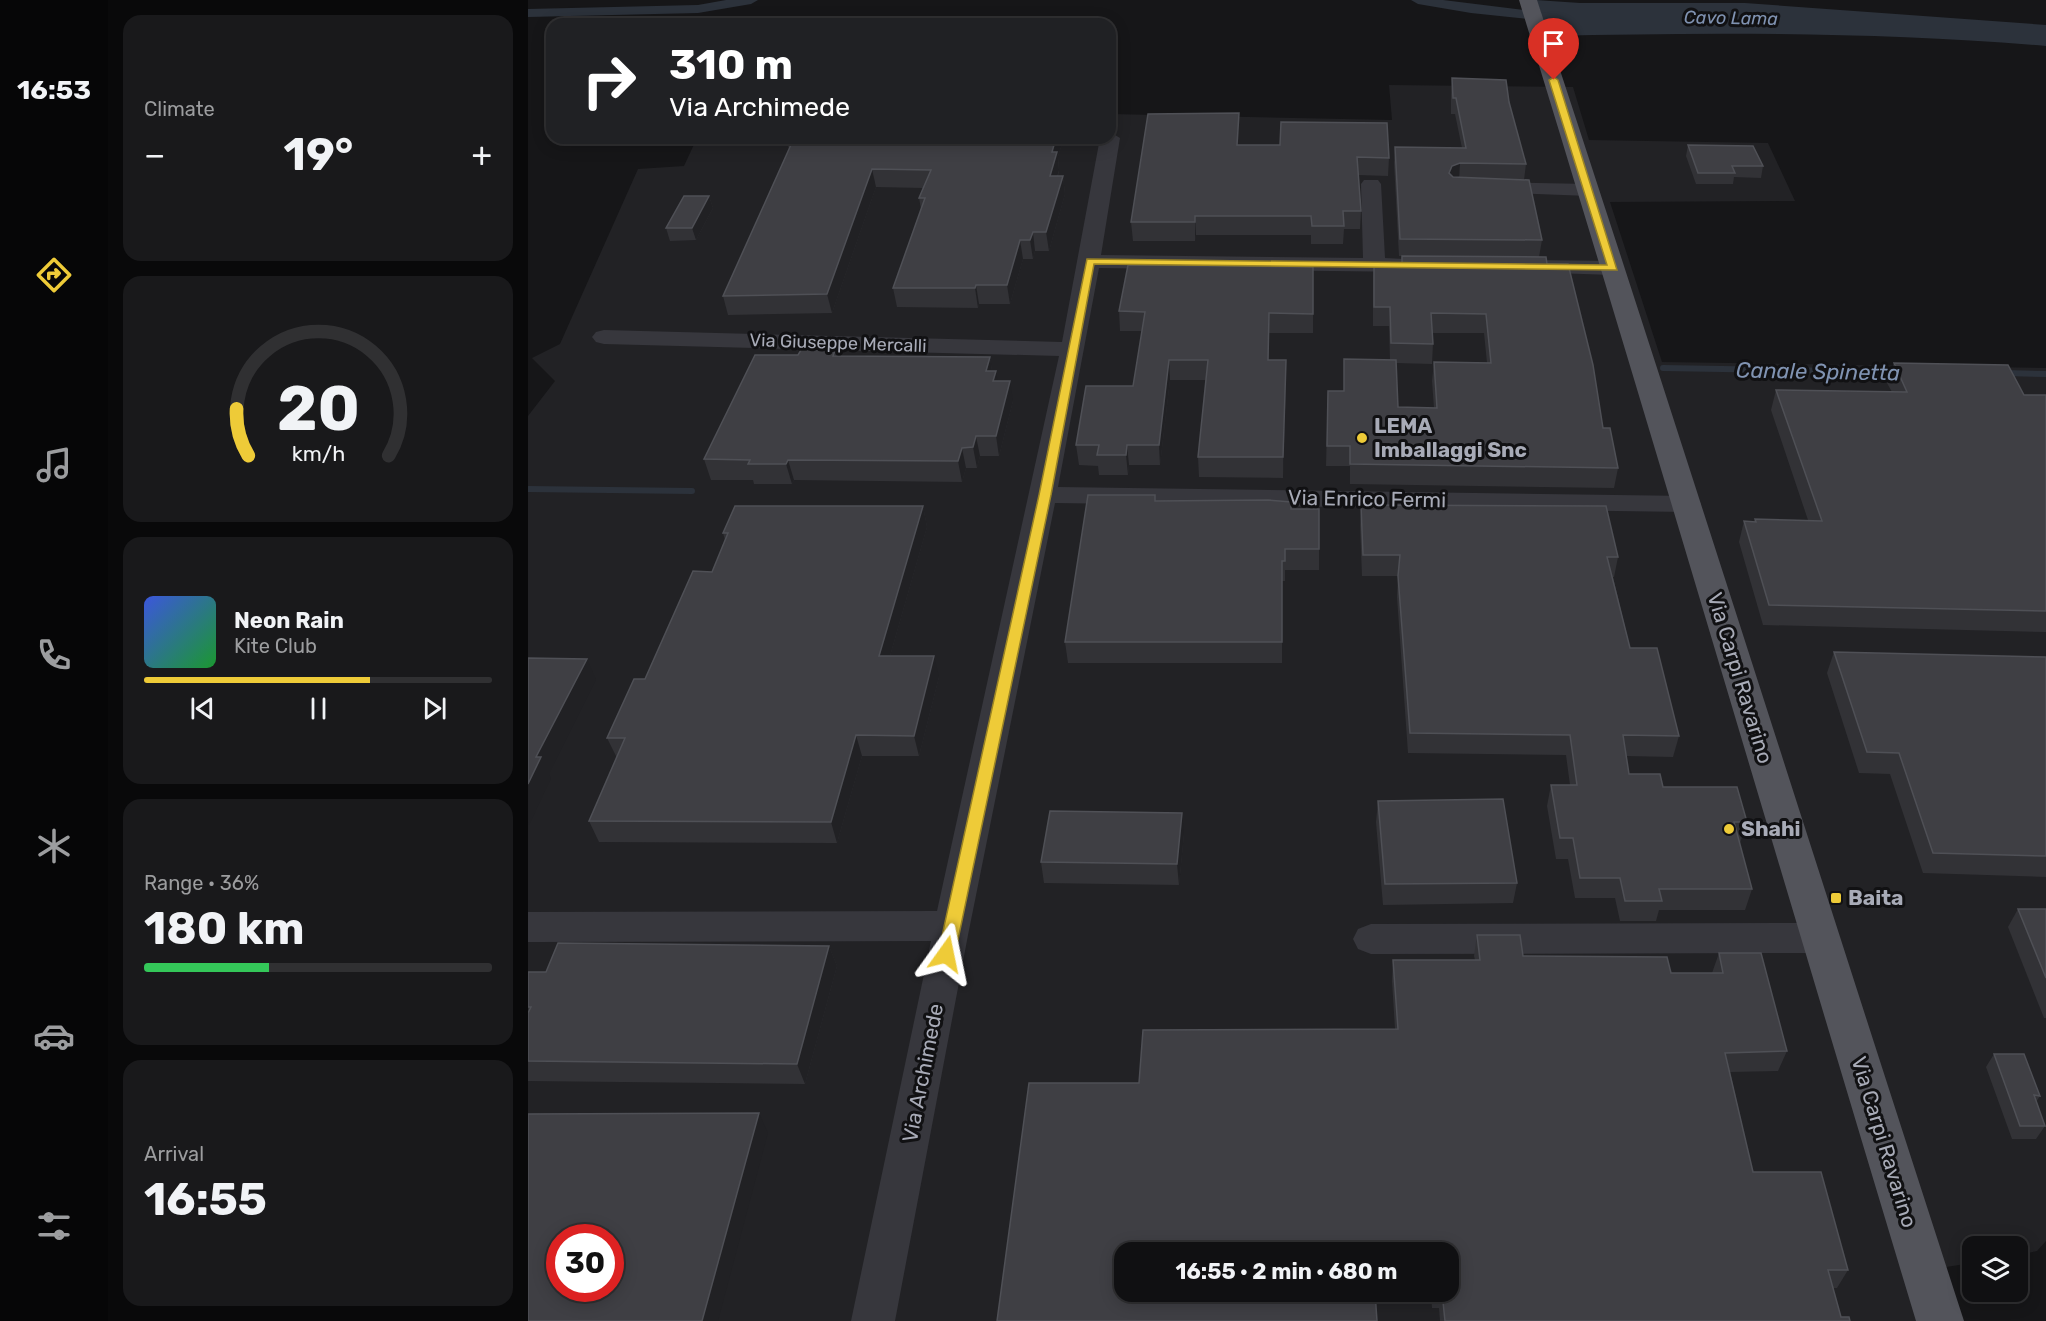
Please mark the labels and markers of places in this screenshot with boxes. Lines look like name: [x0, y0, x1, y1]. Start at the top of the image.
pin: [1528, 18, 1579, 80]
place label: LEMA Imballaggi Snc: [1374, 413, 1527, 462]
marker: LEMA Imballaggi Snc: [1355, 431, 1369, 445]
place label: Shahi: [1741, 816, 1801, 841]
marker: Shahi: [1722, 822, 1736, 836]
place label: Baita: [1848, 885, 1903, 910]
marker: Baita: [1829, 891, 1843, 905]

